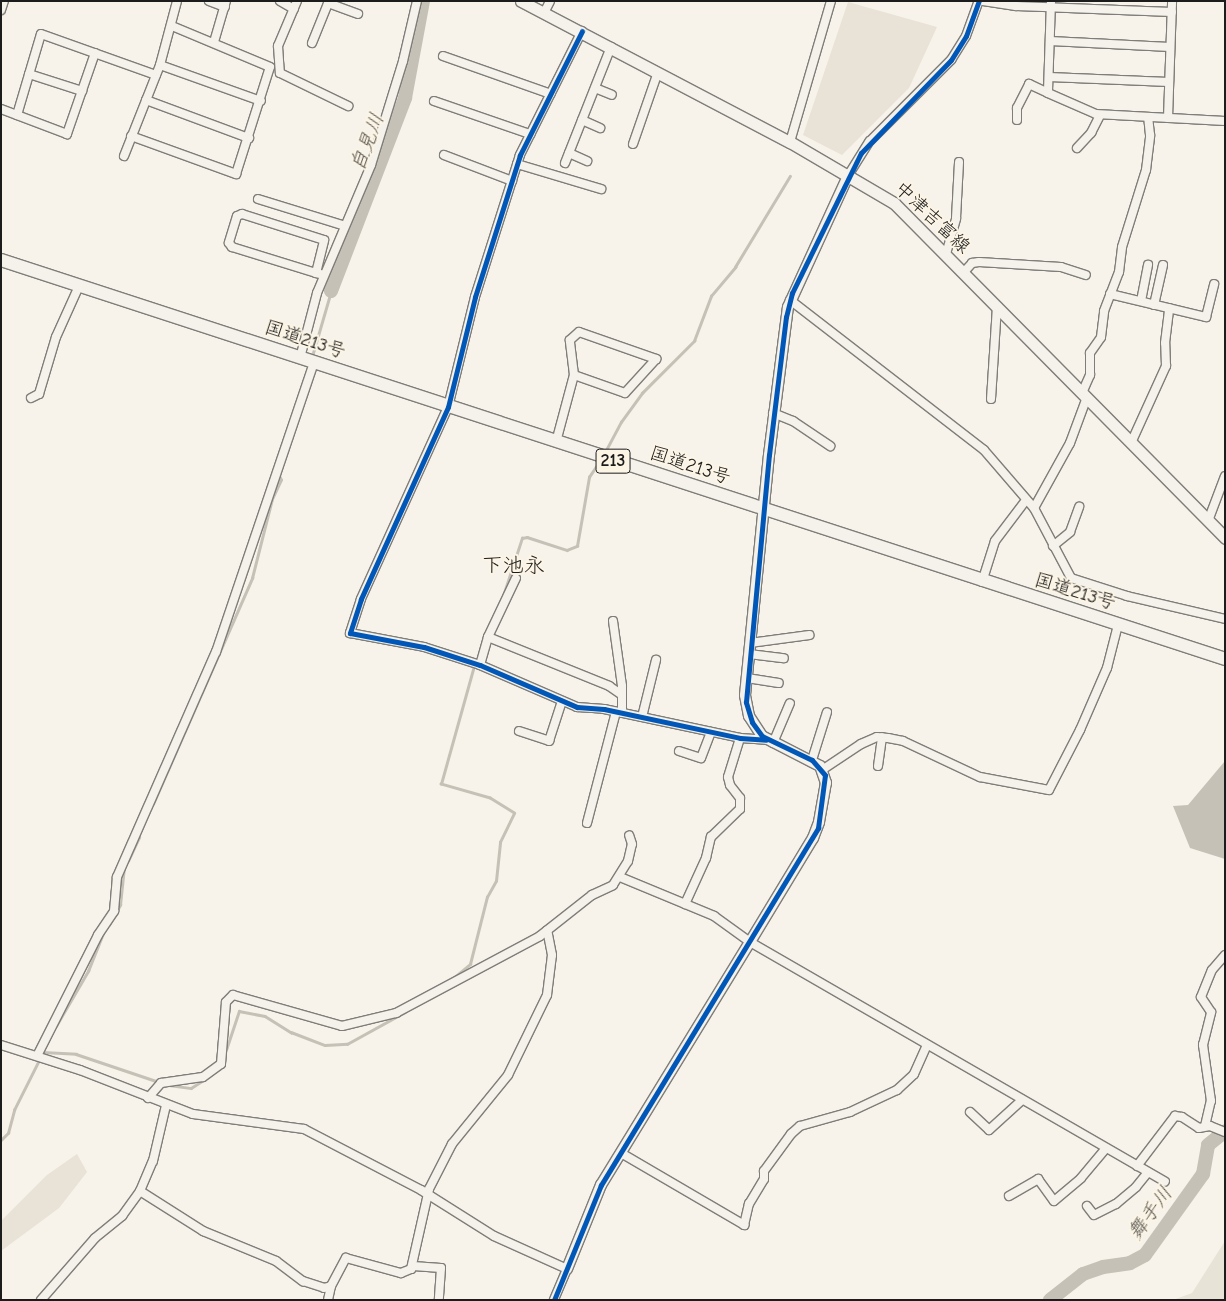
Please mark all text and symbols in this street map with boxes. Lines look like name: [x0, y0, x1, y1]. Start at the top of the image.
water label: 自見川: [345, 110, 389, 174]
street label: 中津吉富線: [889, 177, 975, 259]
street label: 国道213号: [261, 316, 349, 364]
street label: 国道213号: [646, 442, 734, 490]
road number: 213: [596, 446, 630, 476]
district label: 下池永: [482, 552, 544, 578]
street label: 国道213号: [1031, 569, 1119, 615]
water label: 舞手川: [1123, 1182, 1177, 1244]

